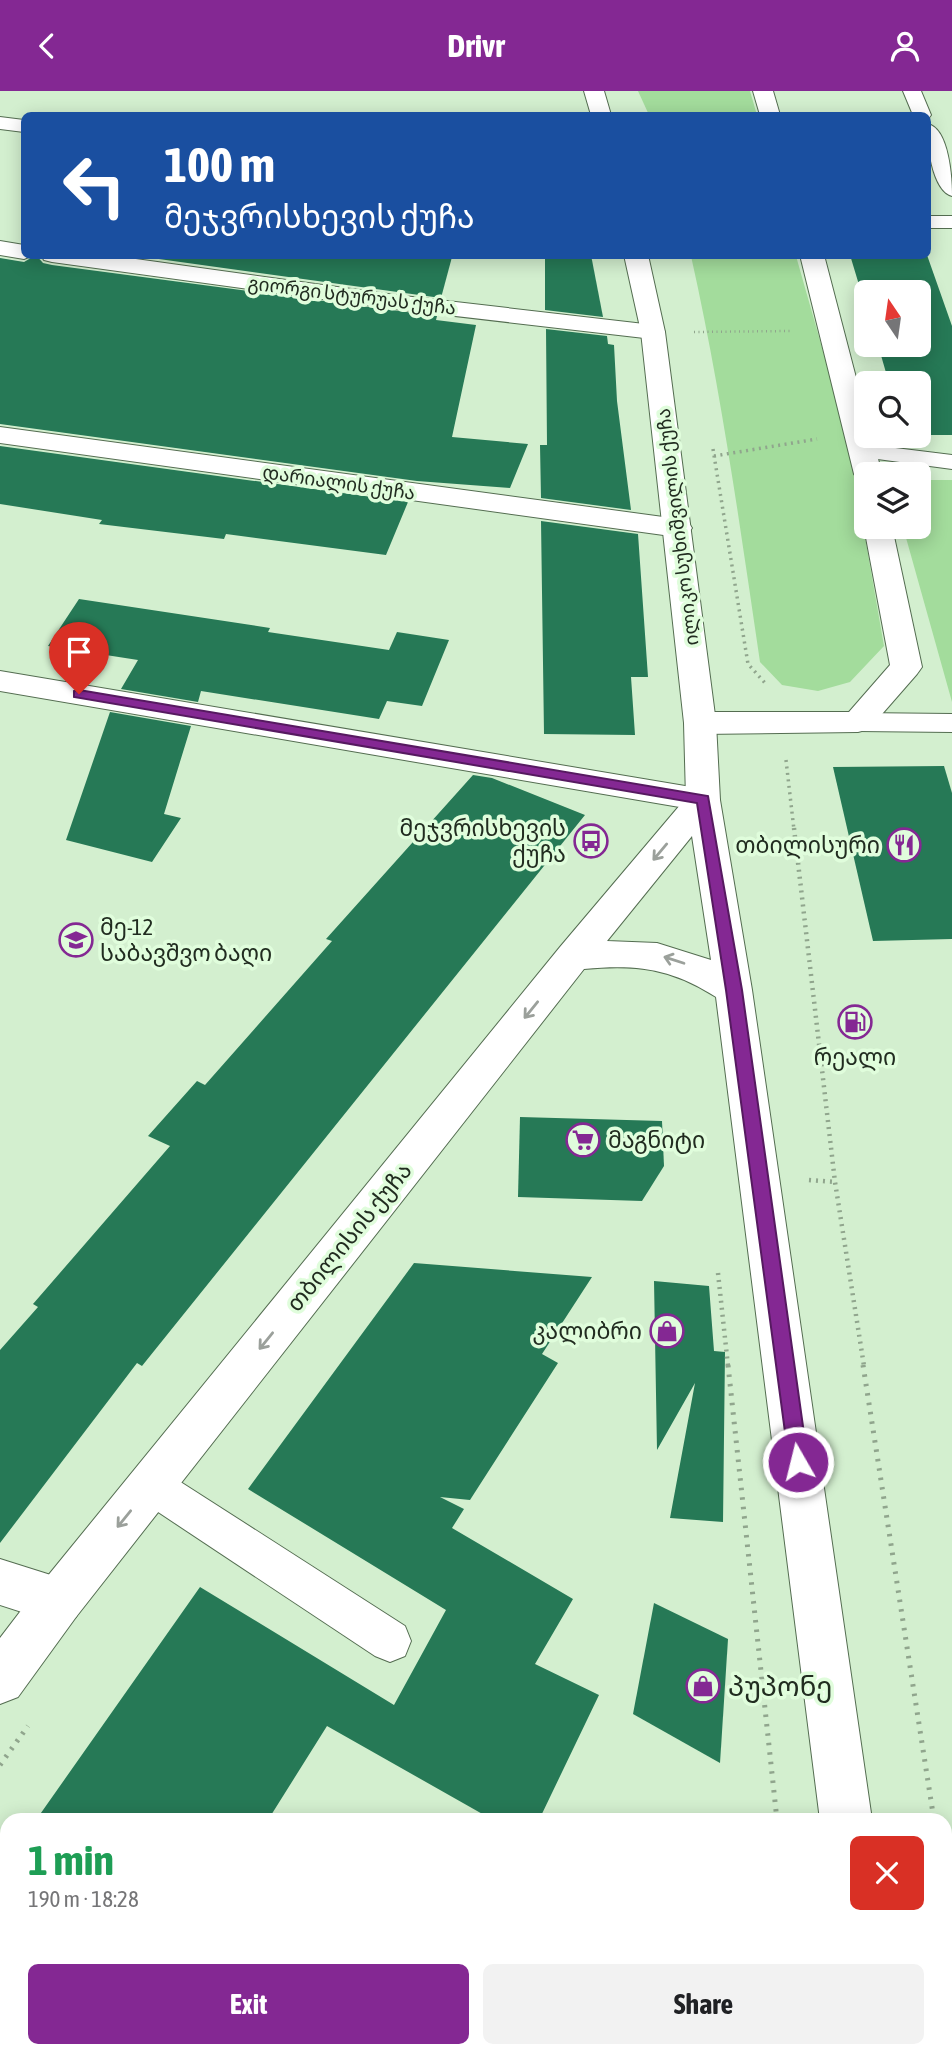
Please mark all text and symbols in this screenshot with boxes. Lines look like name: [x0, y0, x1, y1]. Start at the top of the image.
icon: back: [28, 27, 66, 65]
text: Drivr: [447, 27, 505, 64]
icon: person: [886, 27, 924, 65]
text: 100 m: [164, 136, 275, 192]
icon: left: [49, 140, 140, 231]
text: მეჯვრისხევის ქუჩა: [164, 198, 475, 235]
street label: გიორგი სტურუას ქუჩა: [247, 271, 457, 320]
north arrow: [854, 280, 931, 357]
map controls: [854, 280, 931, 539]
button: search: [854, 371, 931, 448]
street label: ილიკო სუხიშვილის ქუჩა: [652, 407, 704, 647]
street label: დარიალის ქუჩა: [261, 460, 417, 506]
button: layers: [854, 462, 931, 539]
pin: [49, 622, 109, 694]
icon: arrive: [60, 633, 98, 671]
place label: მეჯვრისხევის ქუჩა: [400, 815, 566, 868]
bus stop icon: მეჯვრისხევის ქუჩა: [572, 822, 610, 860]
restaurant icon: თბილისური: [885, 826, 923, 864]
place label: თბილისური: [735, 832, 880, 859]
one-way arrow: [652, 843, 668, 861]
place label: მე-12 საბავშვო ბაღი: [100, 914, 272, 967]
school or university icon: მე-12 საბავშვო ბაღი: [57, 921, 95, 959]
one-way arrow: [663, 953, 685, 965]
one-way arrow: [523, 1000, 538, 1018]
fuel station icon: რეალი: [836, 1003, 874, 1041]
place label: რეალი: [814, 1044, 896, 1071]
supermarket icon: მაგნიტი: [564, 1121, 602, 1159]
place label: მაგნიტი: [608, 1127, 705, 1154]
street label: თბილისის ქუჩა: [281, 1157, 418, 1317]
shop icon: კალიბრი: [648, 1312, 686, 1350]
place label: კალიბრი: [533, 1318, 642, 1345]
one-way arrow: [259, 1331, 274, 1349]
position arrow: [761, 1425, 835, 1499]
one-way arrow: [117, 1509, 132, 1527]
shop icon: პუპონე: [684, 1667, 722, 1705]
place label: პუპონე: [728, 1670, 833, 1703]
text: 1 min: [28, 1836, 114, 1884]
button: close: [850, 1836, 924, 1910]
text: 190 m · 18:28: [28, 1886, 139, 1912]
button: Exit: [28, 1964, 469, 2044]
button: Share: [483, 1964, 924, 2044]

